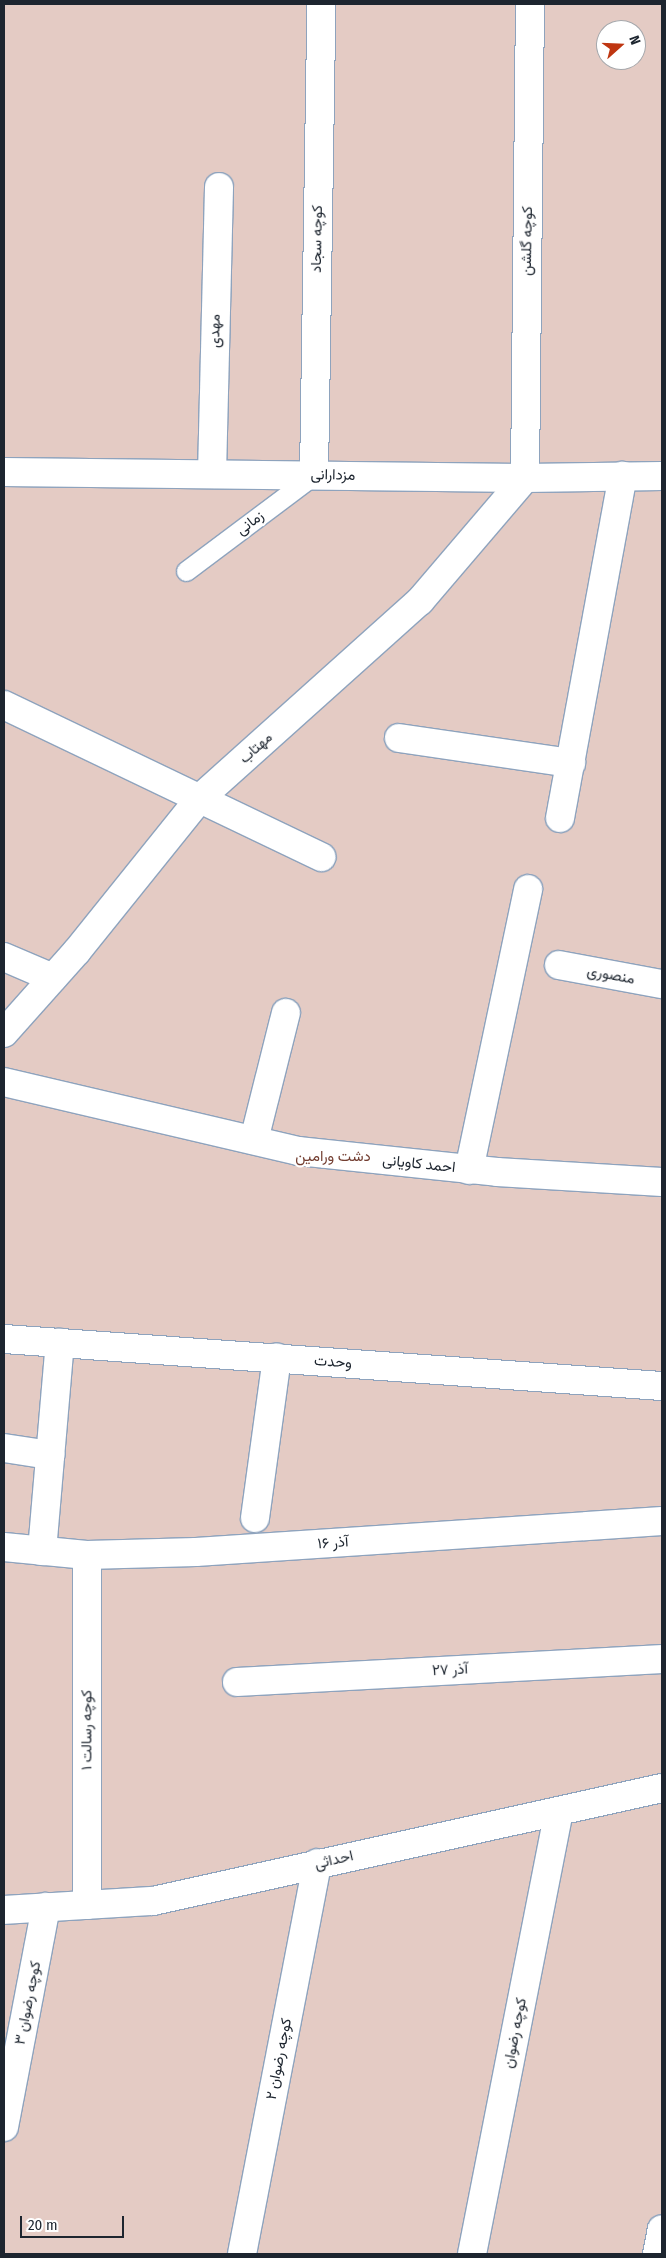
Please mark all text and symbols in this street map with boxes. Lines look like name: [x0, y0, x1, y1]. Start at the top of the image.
north arrow: [596, 20, 646, 70]
text: N: [625, 33, 644, 47]
street label: کوچه سجاد: [307, 205, 327, 273]
street label: کوچه گلشن: [517, 206, 537, 276]
street label: مهدی: [206, 314, 224, 348]
street label: مزدارانی: [310, 466, 356, 484]
street label: زمانی: [233, 507, 267, 539]
street label: مهتاب: [236, 729, 276, 767]
street label: منصوری: [586, 962, 636, 988]
park label: دشت ورامین: [295, 1148, 371, 1166]
street label: احمد کاویانی: [382, 1151, 456, 1177]
street label: وحدت: [314, 1352, 352, 1372]
street label: ۱۶ آذر: [317, 1533, 349, 1553]
street label: ۲۷ آذر: [432, 1660, 468, 1680]
street label: ۱ کوچه رسالت: [78, 1690, 96, 1770]
street label: احداثی: [313, 1847, 355, 1873]
street label: کوچه رضوان ۳: [11, 1960, 45, 2046]
street label: کوچه رضوان: [499, 1996, 531, 2070]
street label: کوچه رضوان ۲: [262, 2017, 296, 2101]
scale bar: [22, 2206, 126, 2238]
text: 20 m: [28, 2216, 58, 2234]

